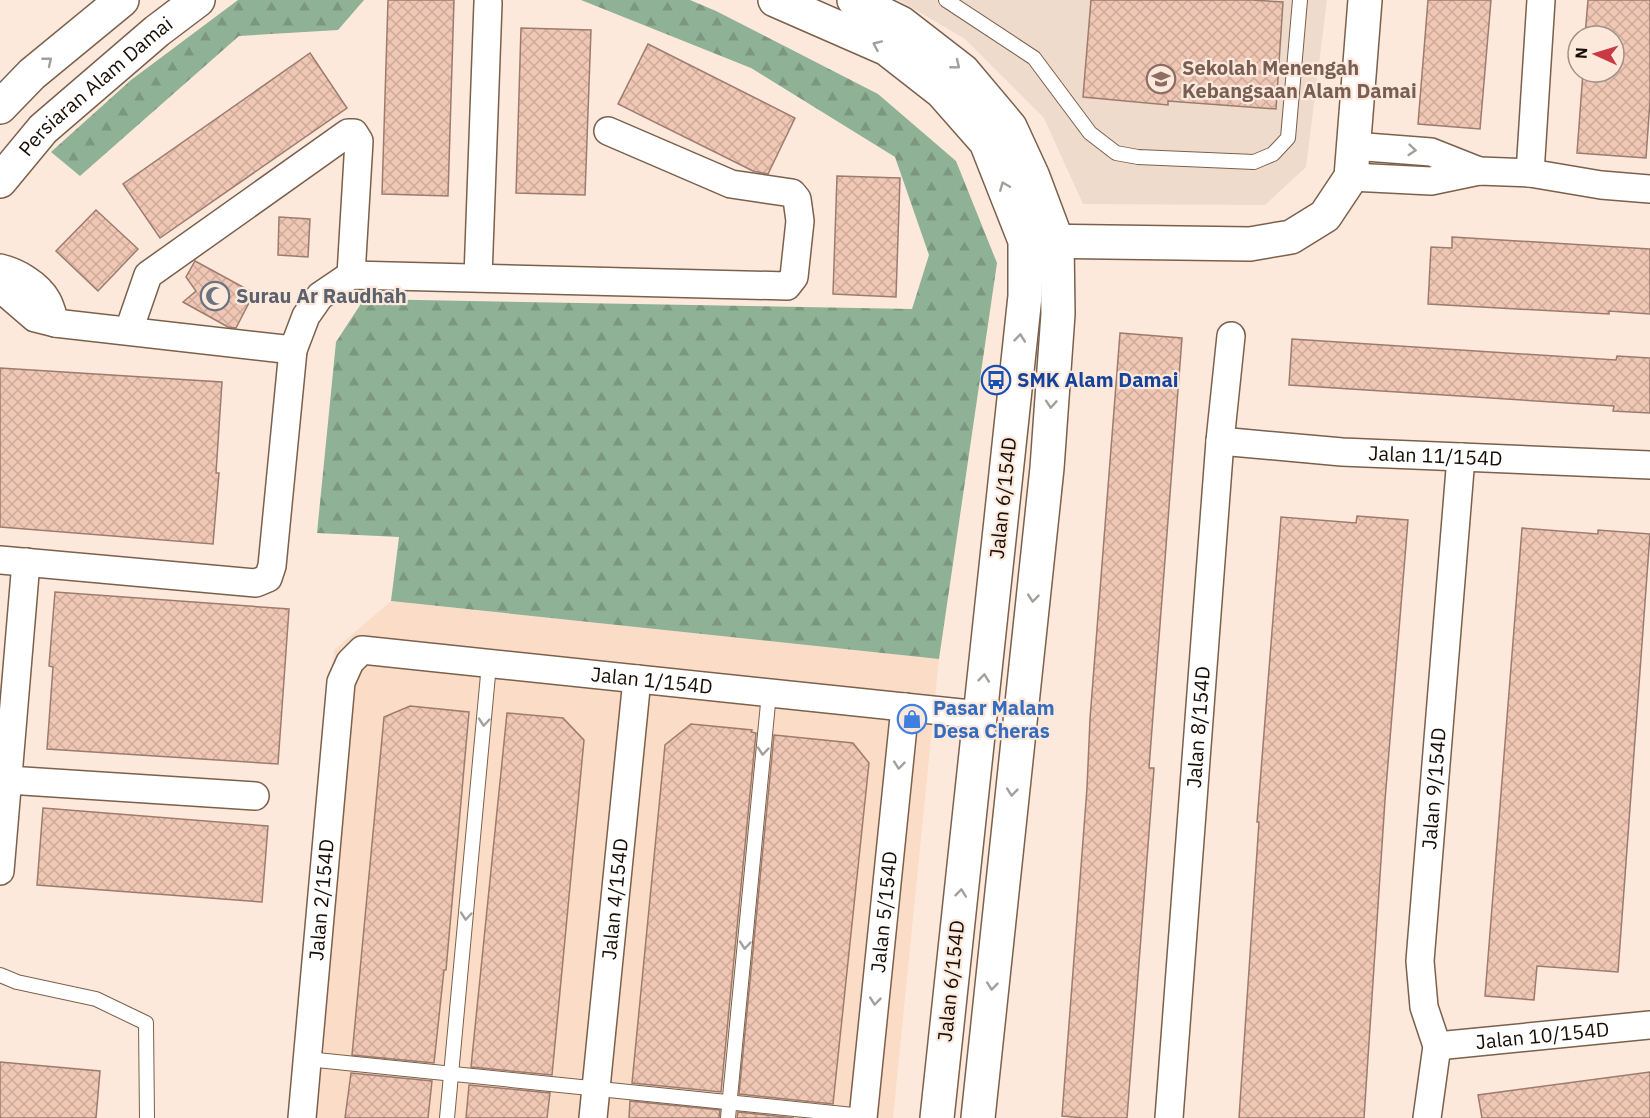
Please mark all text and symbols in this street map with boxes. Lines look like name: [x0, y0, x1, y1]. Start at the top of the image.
street label: Persiaran Alam Damai: [12, 10, 178, 162]
north arrow: [1566, 24, 1626, 84]
one-way arrow: [872, 40, 883, 52]
text: N: [1571, 46, 1591, 59]
place label: Sekolah Menengah Kebangsaan Alam Damai: [1182, 54, 1417, 104]
one-way arrow: [41, 58, 52, 69]
one-way arrow: [949, 58, 960, 69]
school or university icon: Sekolah Menengah Kebangsaan Alam Damai: [1145, 63, 1177, 95]
one-way arrow: [1407, 144, 1416, 157]
one-way arrow: [999, 181, 1011, 192]
mosque icon: Surau Ar Raudhah: [199, 280, 231, 312]
place label: Surau Ar Raudhah: [236, 282, 407, 309]
one-way arrow: [1014, 333, 1026, 343]
bus stop icon: SMK Alam Damai: [980, 364, 1012, 396]
place label: SMK Alam Damai: [1017, 366, 1179, 393]
one-way arrow: [1045, 399, 1058, 408]
street label: Jalan 6/154D: [983, 436, 1022, 560]
street label: Jalan 11/154D: [1368, 439, 1503, 472]
one-way arrow: [1027, 593, 1040, 603]
street label: Jalan 1/154D: [590, 660, 714, 700]
street label: Jalan 8/154D: [1180, 665, 1216, 789]
one-way arrow: [977, 673, 990, 683]
place label: Pasar Malam Desa Cheras: [933, 694, 1055, 744]
shop icon: Pasar Malam Desa Cheras: [896, 703, 928, 735]
one-way arrow: [478, 717, 491, 726]
street label: Jalan 9/154D: [1415, 726, 1452, 851]
one-way arrow: [757, 747, 770, 756]
one-way arrow: [893, 761, 906, 770]
one-way arrow: [1006, 787, 1019, 796]
street label: Jalan 4/154D: [595, 837, 634, 961]
street label: Jalan 2/154D: [302, 838, 340, 962]
street label: Jalan 5/154D: [864, 850, 903, 974]
one-way arrow: [954, 888, 967, 897]
one-way arrow: [460, 911, 473, 921]
street label: Jalan 6/154D: [931, 919, 970, 1043]
one-way arrow: [739, 941, 752, 950]
one-way arrow: [986, 981, 998, 990]
one-way arrow: [869, 996, 882, 1005]
street label: Jalan 10/154D: [1474, 1015, 1611, 1055]

